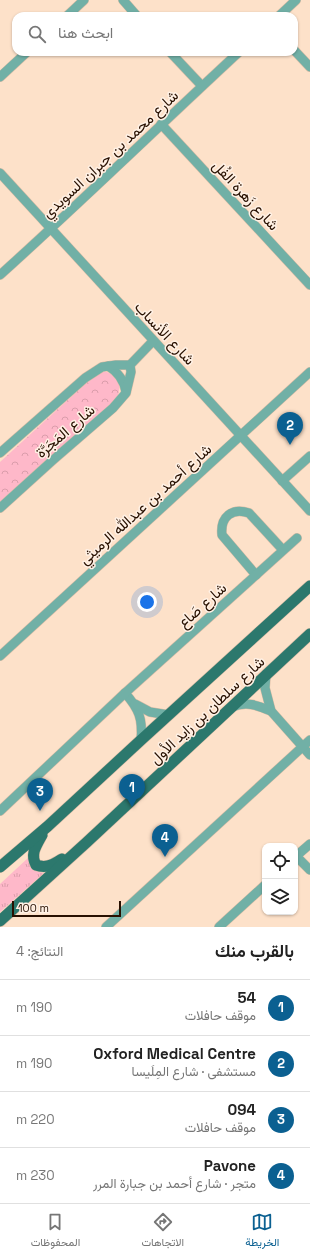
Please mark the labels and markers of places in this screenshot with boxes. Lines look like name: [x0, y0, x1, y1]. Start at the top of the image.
pin: 2: [277, 412, 303, 445]
pin: 1: [119, 774, 145, 807]
pin: 3: [27, 778, 53, 811]
pin: 4: [152, 824, 178, 857]

